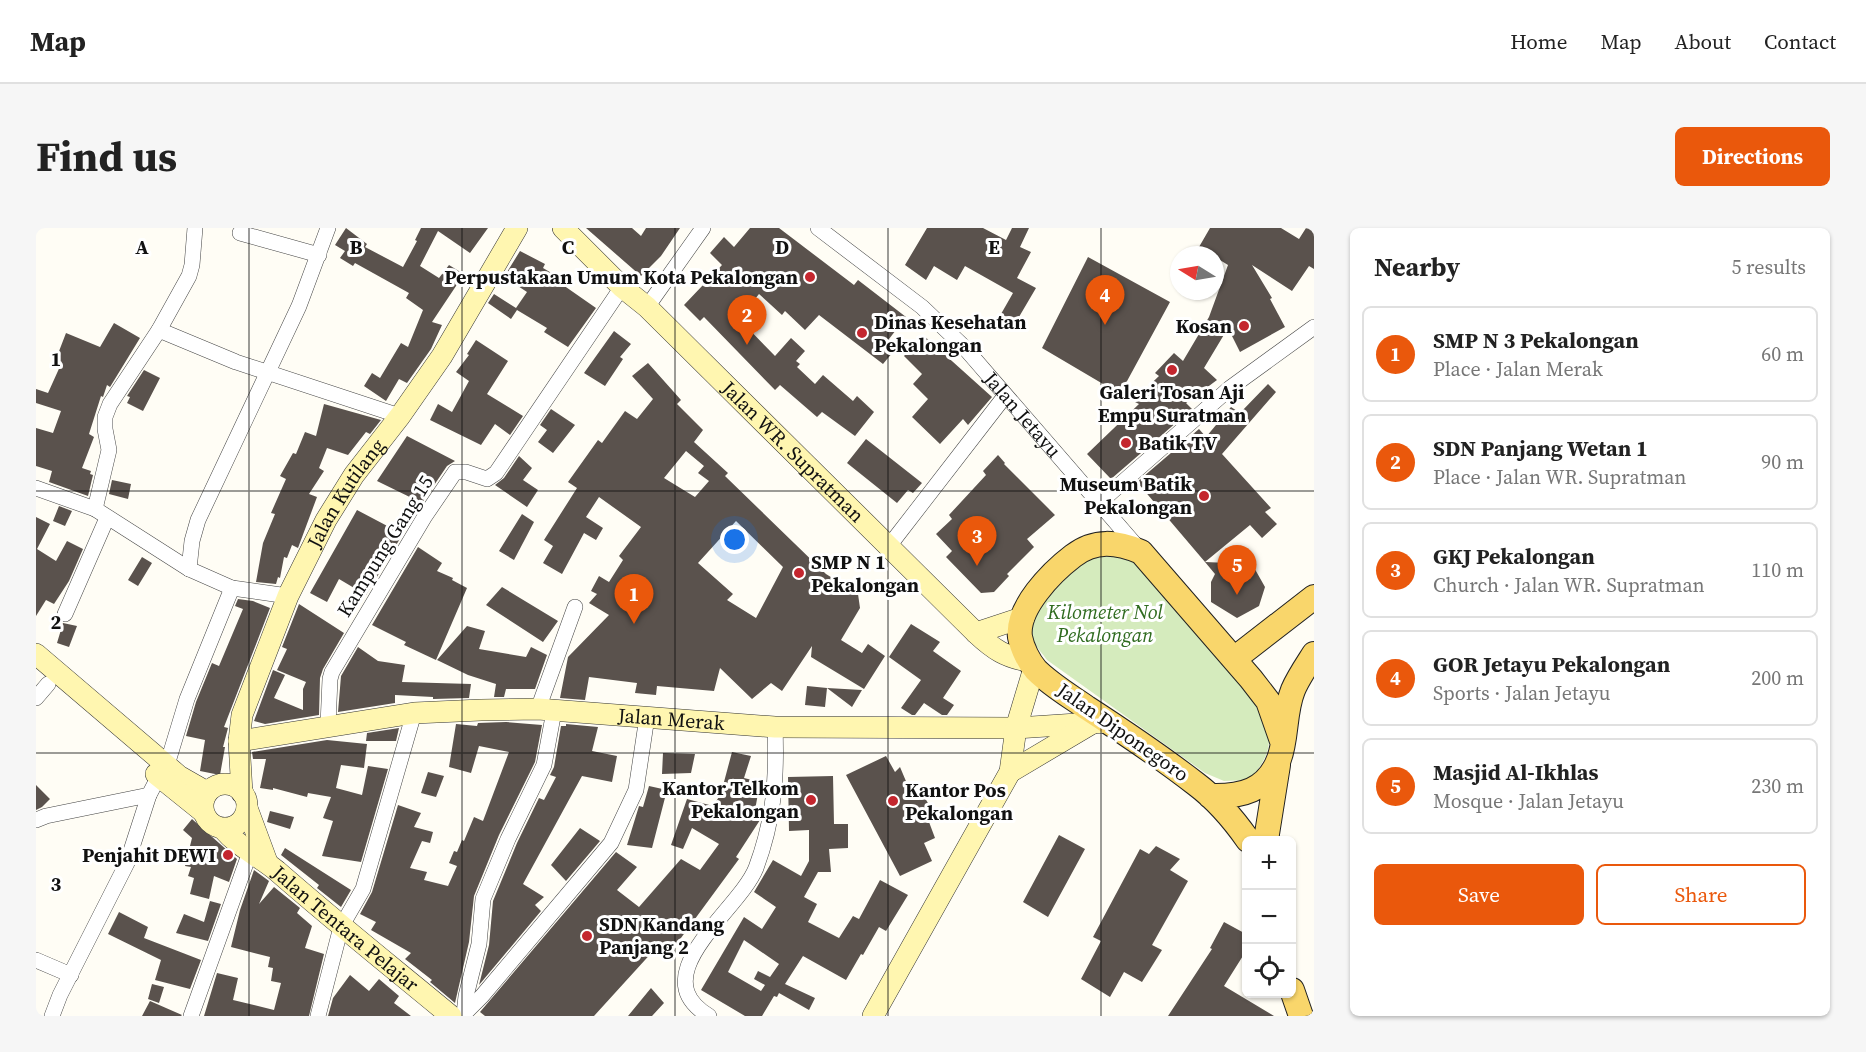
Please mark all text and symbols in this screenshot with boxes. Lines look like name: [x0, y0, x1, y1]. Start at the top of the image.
text: Map: [30, 22, 86, 60]
text: Home: [1510, 27, 1568, 56]
text: Map: [1601, 27, 1642, 56]
text: About: [1675, 27, 1731, 56]
text: Contact: [1764, 27, 1836, 56]
text: Find us: [36, 127, 177, 185]
button: Directions: [1675, 127, 1830, 186]
text: A: [135, 233, 149, 261]
text: B: [349, 233, 363, 261]
text: C: [562, 233, 574, 261]
text: D: [775, 233, 789, 261]
text: E: [988, 233, 1000, 261]
north arrow: [1170, 246, 1224, 300]
text: Nearby: [1374, 249, 1460, 285]
text: 5 results: [1731, 253, 1806, 281]
place label: Perpustakaan Umum Kota Pekalongan: [444, 263, 798, 291]
marker: Perpustakaan Umum Kota Pekalongan: [803, 270, 817, 284]
pin: 4: [1086, 276, 1124, 325]
pin: 2: [728, 296, 766, 345]
place label: Dinas Kesehatan Pekalongan: [874, 308, 1026, 359]
place label: Kosan: [1175, 312, 1232, 340]
marker: Kosan: [1237, 319, 1251, 333]
text: SMP N 3 Pekalongan: [1433, 325, 1639, 355]
marker: Dinas Kesehatan Pekalongan: [855, 326, 869, 340]
text: 1: [1390, 340, 1401, 368]
text: 60 m: [1761, 340, 1804, 368]
text: 1: [51, 345, 61, 373]
text: Place · Jalan Merak: [1433, 355, 1603, 383]
marker: Galeri Tosan Aji Empu Suratman: [1165, 363, 1179, 377]
street label: Jalan Jetayu: [977, 365, 1068, 464]
street label: Jalan WR. Supratman: [715, 374, 871, 529]
place label: Galeri Tosan Aji Empu Suratman: [1098, 378, 1246, 429]
place label: Batik TV: [1138, 429, 1218, 457]
street label: Jalan Kutilang: [300, 433, 391, 553]
text: SDN Panjang Wetan 1: [1433, 433, 1648, 463]
marker: Batik TV: [1119, 436, 1133, 450]
text: 2: [1390, 448, 1401, 476]
text: 90 m: [1761, 448, 1804, 476]
text: Place · Jalan WR. Supratman: [1433, 463, 1686, 491]
street label: Kampung Gang 15: [330, 470, 440, 622]
place label: Museum Batik Pekalongan: [1059, 470, 1192, 521]
marker: Museum Batik Pekalongan: [1197, 489, 1211, 503]
pin: 3: [958, 516, 996, 566]
your location: [720, 525, 749, 554]
text: GKJ Pekalongan: [1433, 541, 1595, 571]
pin: 5: [1218, 546, 1256, 595]
place label: SMP N 1 Pekalongan: [811, 548, 919, 599]
text: 3: [1390, 556, 1401, 584]
text: 110 m: [1751, 556, 1804, 584]
marker: SMP N 1 Pekalongan: [792, 566, 806, 580]
text: Church · Jalan WR. Supratman: [1433, 571, 1705, 599]
pin: 1: [614, 574, 654, 624]
park label: Kilometer Nol Pekalongan: [1046, 598, 1163, 649]
text: 2: [51, 608, 62, 636]
text: GOR Jetayu Pekalongan: [1433, 649, 1670, 679]
text: 4: [1390, 664, 1401, 692]
text: 200 m: [1751, 664, 1804, 692]
street label: Jalan Diponegoro: [1051, 675, 1195, 788]
text: Sports · Jalan Jetayu: [1433, 679, 1610, 707]
street label: Jalan Merak: [616, 701, 726, 737]
text: Masjid Al-Ikhlas: [1433, 757, 1599, 787]
text: 5: [1390, 772, 1401, 800]
text: 230 m: [1751, 772, 1804, 800]
place label: Kantor Telkom Pekalongan: [662, 774, 799, 825]
place label: Kantor Pos Pekalongan: [905, 776, 1013, 827]
text: Mosque · Jalan Jetayu: [1433, 787, 1624, 815]
marker: Kantor Telkom Pekalongan: [804, 793, 818, 807]
marker: Kantor Pos Pekalongan: [886, 794, 900, 808]
map controls: [1242, 836, 1296, 998]
button: +: [1242, 836, 1296, 890]
place label: Penjahit DEWI: [82, 841, 216, 869]
marker: Penjahit DEWI: [221, 848, 235, 862]
street label: Jalan Tentara Pelajar: [265, 858, 425, 998]
button: Save: [1374, 864, 1584, 925]
button: Share: [1596, 864, 1806, 925]
text: 3: [51, 870, 62, 898]
button: −: [1242, 890, 1296, 944]
place label: SDN Kandang Panjang 2: [599, 910, 725, 961]
marker: SDN Kandang Panjang 2: [580, 929, 594, 943]
button: locate: [1242, 944, 1296, 998]

